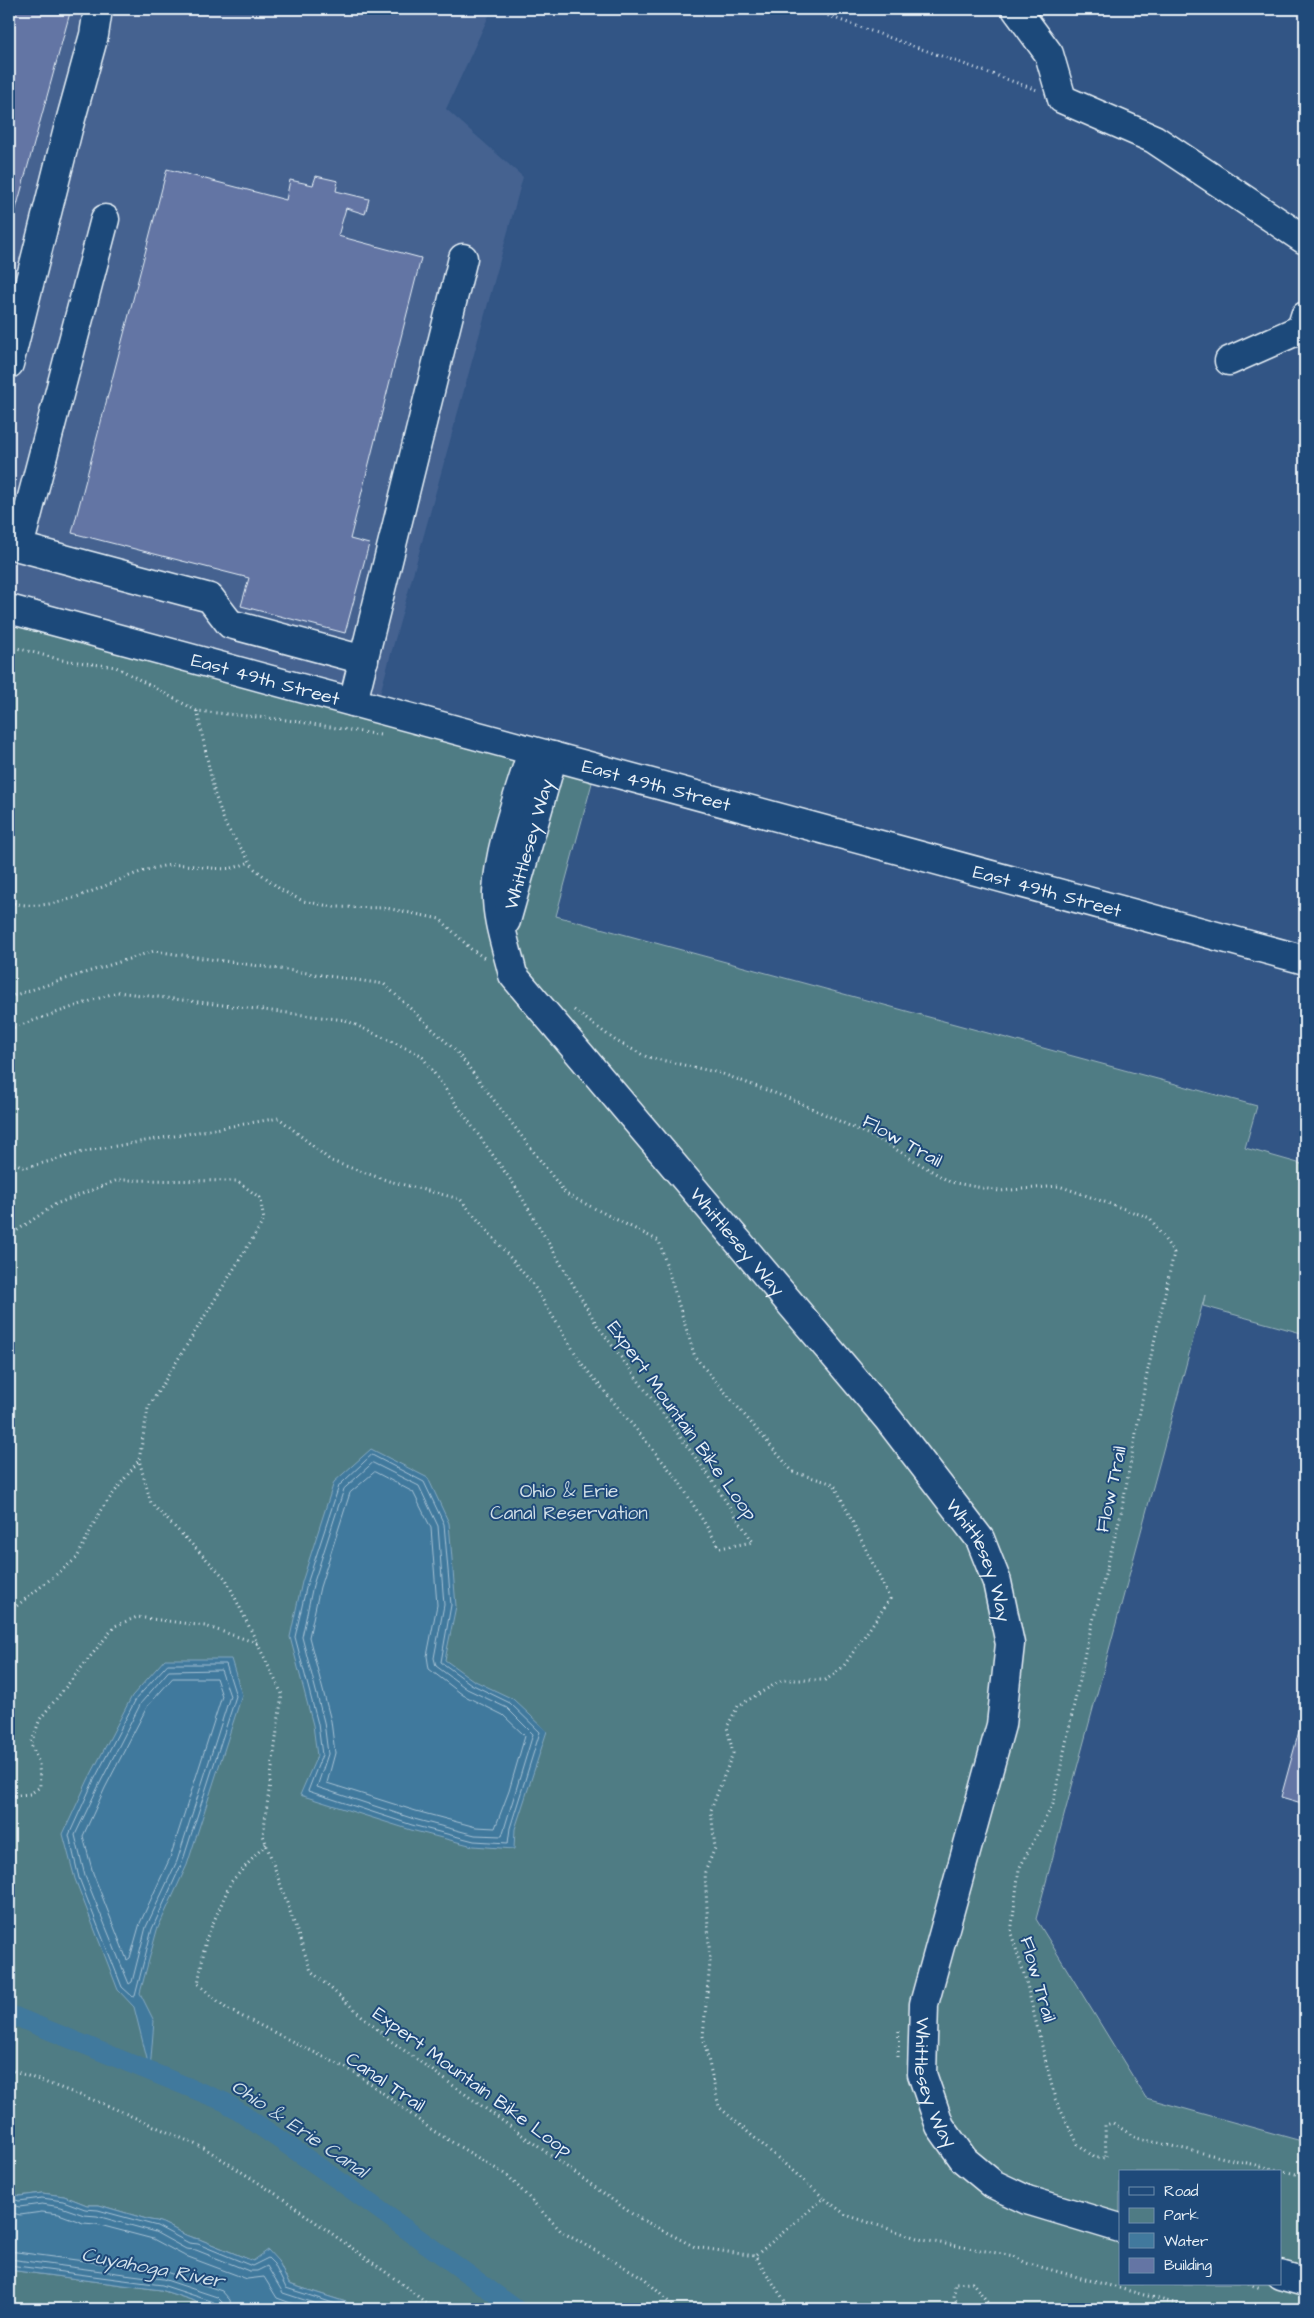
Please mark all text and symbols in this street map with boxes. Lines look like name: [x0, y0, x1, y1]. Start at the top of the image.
street label: East 49th Street: [188, 647, 343, 713]
street label: East 49th Street: [579, 753, 734, 819]
street label: Whittlesey Way: [498, 775, 562, 913]
street label: East 49th Street: [970, 859, 1125, 925]
street label: Flow Trail: [857, 1108, 947, 1174]
street label: Whittlesey Way: [683, 1182, 791, 1303]
street label: Expert Mountain Bike Loop: [600, 1316, 764, 1527]
street label: Flow Trail: [1089, 1444, 1134, 1535]
park label: Ohio & Erie Canal Reservation: [490, 1478, 648, 1527]
street label: Whittlesey Way: [939, 1493, 1017, 1625]
street label: Flow Trail: [1013, 1934, 1063, 2025]
street label: Expert Mountain Bike Loop: [367, 2001, 578, 2164]
street label: Whittlesey Way: [907, 2017, 963, 2154]
street label: Canal Trail: [340, 2046, 430, 2119]
water label: Ohio & Erie Canal: [226, 2073, 376, 2187]
legend: [1119, 2170, 1282, 2286]
text: Road: [1164, 2181, 1199, 2202]
text: Park: [1164, 2205, 1199, 2226]
text: Water: [1164, 2231, 1208, 2252]
water label: Cuyahoga River: [79, 2240, 228, 2297]
text: Building: [1164, 2255, 1212, 2277]

